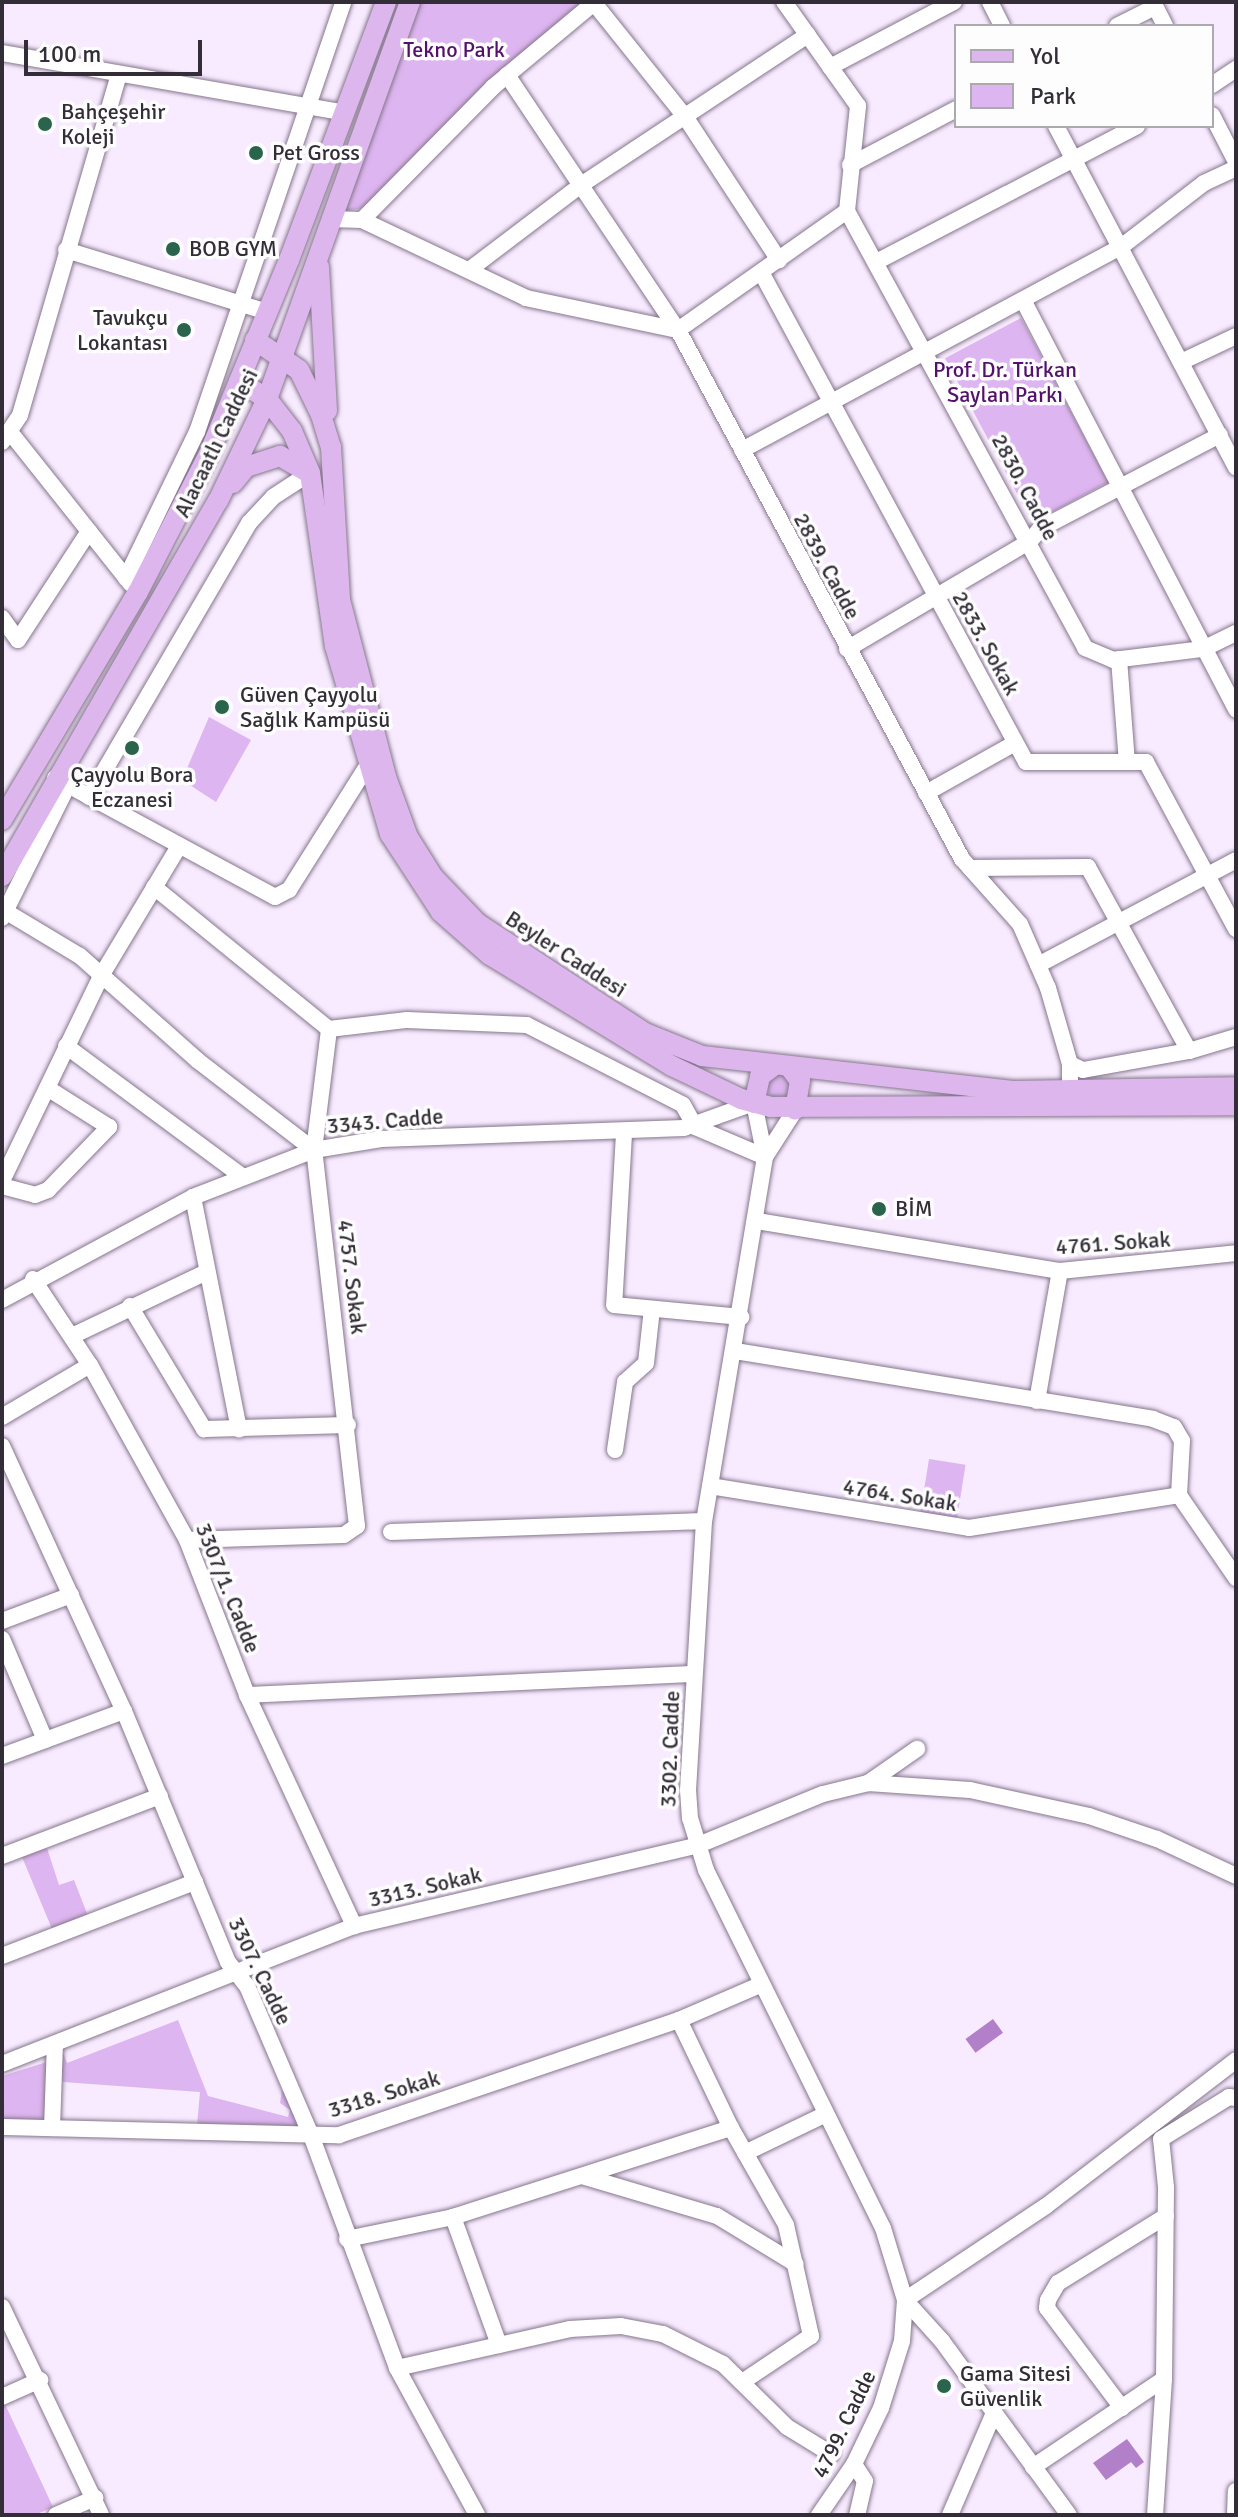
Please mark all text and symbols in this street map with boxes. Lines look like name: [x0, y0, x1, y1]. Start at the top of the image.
scale bar: [28, 24, 206, 74]
legend: [954, 24, 1214, 128]
park label: Tekno Park: [403, 37, 505, 63]
text: 100 m: [38, 39, 101, 69]
text: Yol: [1030, 41, 1060, 71]
text: Park: [1030, 81, 1076, 111]
place label: Bahçeşehir Koleji: [61, 98, 165, 150]
marker: Bahçeşehir Koleji: [36, 115, 54, 133]
place label: Pet Gross: [272, 140, 360, 166]
marker: Pet Gross: [247, 144, 265, 162]
place label: BOB GYM: [189, 236, 277, 262]
marker: BOB GYM: [164, 240, 182, 258]
place label: Tavukçu Lokantası: [77, 304, 168, 356]
marker: Tavukçu Lokantası: [175, 321, 193, 339]
park label: Prof. Dr. Türkan Saylan Parkı: [933, 356, 1077, 408]
street label: Alacaatlı Caddesi: [169, 364, 263, 522]
street label: 2830. Cadde: [986, 429, 1064, 545]
street label: 2839. Cadde: [788, 508, 866, 624]
street label: 2833. Sokak: [947, 586, 1025, 700]
place label: Güven Çayyolu Sağlık Kampüsü: [240, 681, 390, 732]
marker: Güven Çayyolu Sağlık Kampüsü: [211, 696, 233, 718]
marker: Çayyolu Bora Eczanesi: [123, 739, 141, 757]
place label: Çayyolu Bora Eczanesi: [71, 761, 193, 812]
street label: Beyler Caddesi: [501, 905, 631, 1003]
street label: 3343. Cadde: [326, 1103, 444, 1139]
place label: BİM: [895, 1196, 933, 1222]
marker: BİM: [870, 1200, 888, 1218]
street label: 4757. Sokak: [332, 1218, 372, 1336]
street label: 4761. Sokak: [1055, 1226, 1171, 1260]
street label: 4764. Sokak: [841, 1473, 959, 1517]
street label: 3307/1. Cadde: [190, 1519, 266, 1657]
street label: 3302. Cadde: [655, 1690, 685, 1808]
street label: 3313. Sokak: [366, 1861, 484, 1913]
street label: 3307. Cadde: [223, 1913, 297, 2029]
street label: 3318. Sokak: [325, 2065, 443, 2123]
place label: Gama Sitesi Güvenlik: [960, 2360, 1071, 2412]
street label: 4799. Cadde: [807, 2366, 881, 2482]
marker: Gama Sitesi Güvenlik: [935, 2377, 953, 2395]

